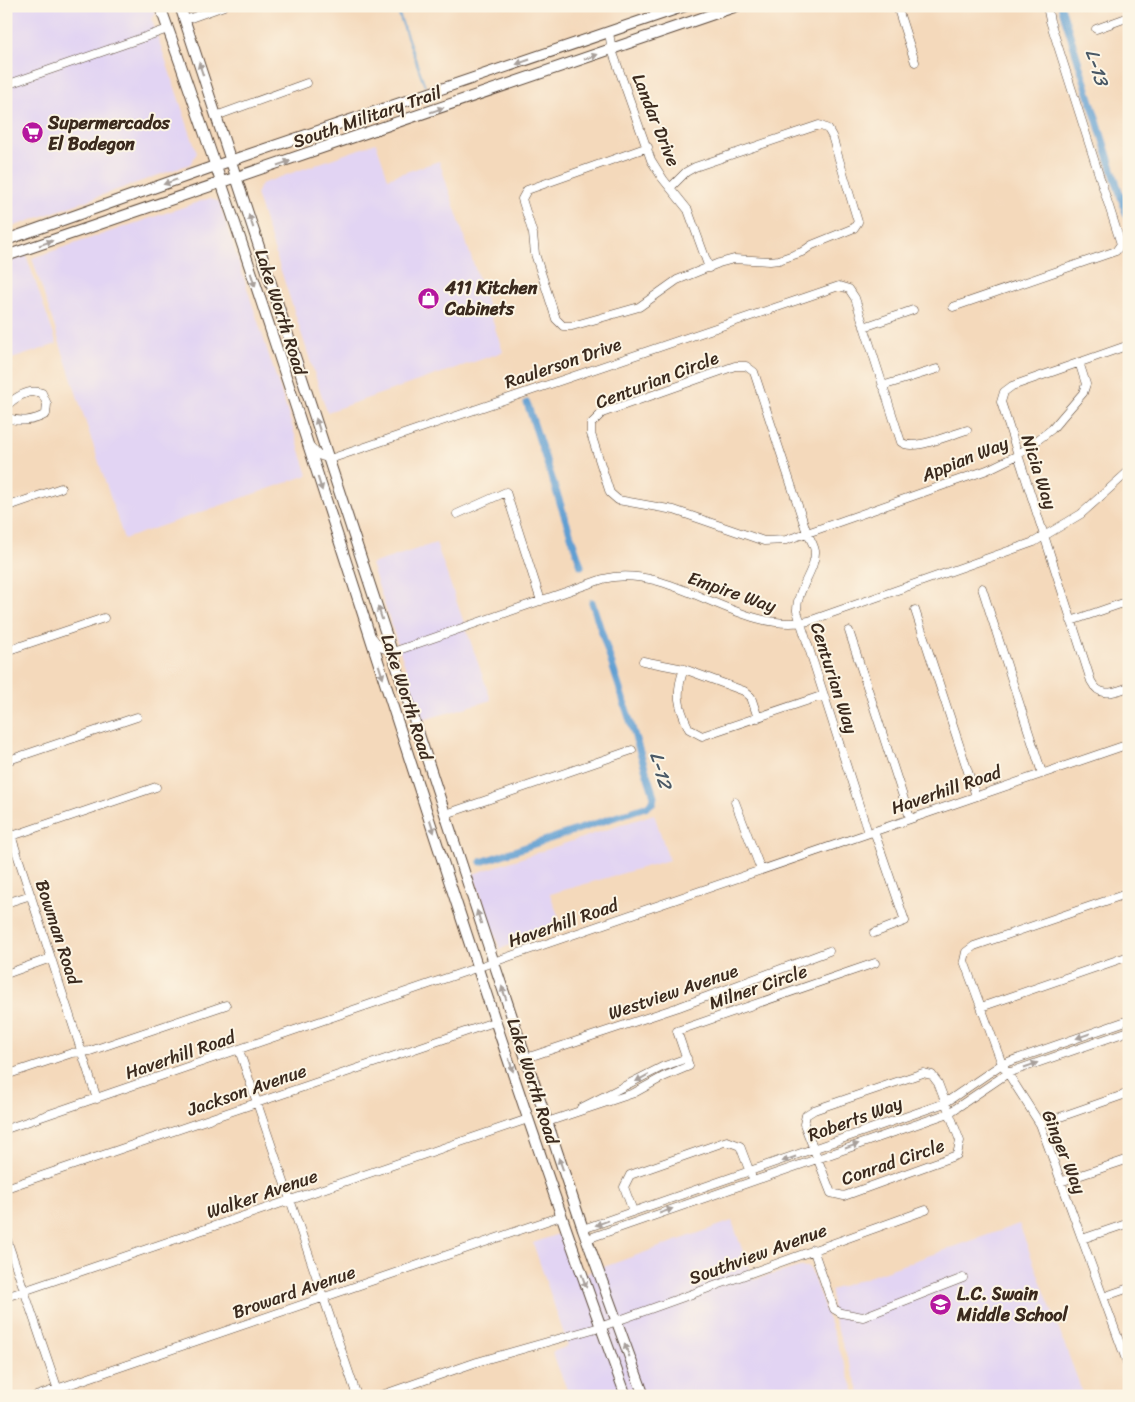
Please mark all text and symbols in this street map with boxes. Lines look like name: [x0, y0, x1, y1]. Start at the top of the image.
water label: L-13: [1076, 45, 1119, 92]
one-way arrow: [584, 53, 599, 61]
one-way arrow: [515, 58, 530, 66]
one-way arrow: [197, 61, 205, 76]
street label: Landar Drive: [623, 68, 689, 172]
street label: South Military Trail: [288, 76, 447, 157]
one-way arrow: [430, 106, 445, 113]
place label: Supermercados El Bodegon: [47, 107, 171, 160]
supermarket icon: Supermercados El Bodegon: [20, 121, 44, 145]
one-way arrow: [276, 158, 291, 166]
one-way arrow: [162, 179, 177, 186]
one-way arrow: [247, 213, 255, 228]
one-way arrow: [39, 238, 54, 246]
street label: Lake Worth Road: [246, 245, 317, 381]
one-way arrow: [250, 272, 257, 287]
place label: 411 Kitchen Cabinets: [444, 272, 538, 325]
shop icon: 411 Kitchen Cabinets: [417, 286, 441, 310]
street label: Raulerson Drive: [500, 328, 626, 398]
street label: Centurian Circle: [591, 342, 724, 418]
one-way arrow: [314, 417, 322, 432]
street label: Appian Way: [916, 427, 1014, 491]
street label: Nicia Way: [1012, 430, 1066, 514]
one-way arrow: [317, 477, 325, 492]
street label: Empire Way: [683, 562, 781, 622]
one-way arrow: [376, 605, 383, 620]
street label: Centurian Way: [801, 618, 867, 739]
street label: Lake Worth Road: [372, 630, 443, 766]
one-way arrow: [378, 665, 386, 680]
water label: L-12: [640, 748, 682, 795]
street label: Haverhill Road: [887, 756, 1007, 824]
one-way arrow: [429, 819, 436, 834]
street label: Bowman Road: [26, 875, 90, 990]
street label: Haverhill Road: [504, 889, 624, 957]
one-way arrow: [474, 909, 482, 924]
street label: Westview Avenue: [604, 955, 743, 1029]
street label: Milner Circle: [704, 955, 812, 1019]
one-way arrow: [500, 986, 507, 1001]
street label: Lake Worth Road: [498, 1014, 569, 1150]
street label: Haverhill Road: [121, 1021, 241, 1089]
one-way arrow: [1075, 1033, 1090, 1040]
street label: Jackson Avenue: [182, 1055, 311, 1126]
one-way arrow: [507, 1057, 515, 1072]
one-way arrow: [1023, 1061, 1038, 1068]
one-way arrow: [635, 1074, 650, 1082]
street label: Roberts Way: [803, 1087, 908, 1151]
street label: Ginger Way: [1033, 1105, 1096, 1200]
street label: Conrad Circle: [837, 1129, 949, 1195]
one-way arrow: [845, 1142, 860, 1150]
one-way arrow: [781, 1155, 796, 1163]
one-way arrow: [557, 1156, 565, 1171]
street label: Walker Avenue: [202, 1160, 322, 1228]
one-way arrow: [658, 1207, 673, 1214]
street label: Southview Avenue: [684, 1214, 832, 1294]
one-way arrow: [595, 1219, 609, 1227]
street label: Broward Avenue: [228, 1256, 360, 1328]
one-way arrow: [580, 1274, 588, 1289]
place label: L.C. Swain Middle School: [956, 1278, 1068, 1331]
school or university icon: L.C. Swain Middle School: [929, 1292, 953, 1316]
one-way arrow: [623, 1342, 631, 1357]

